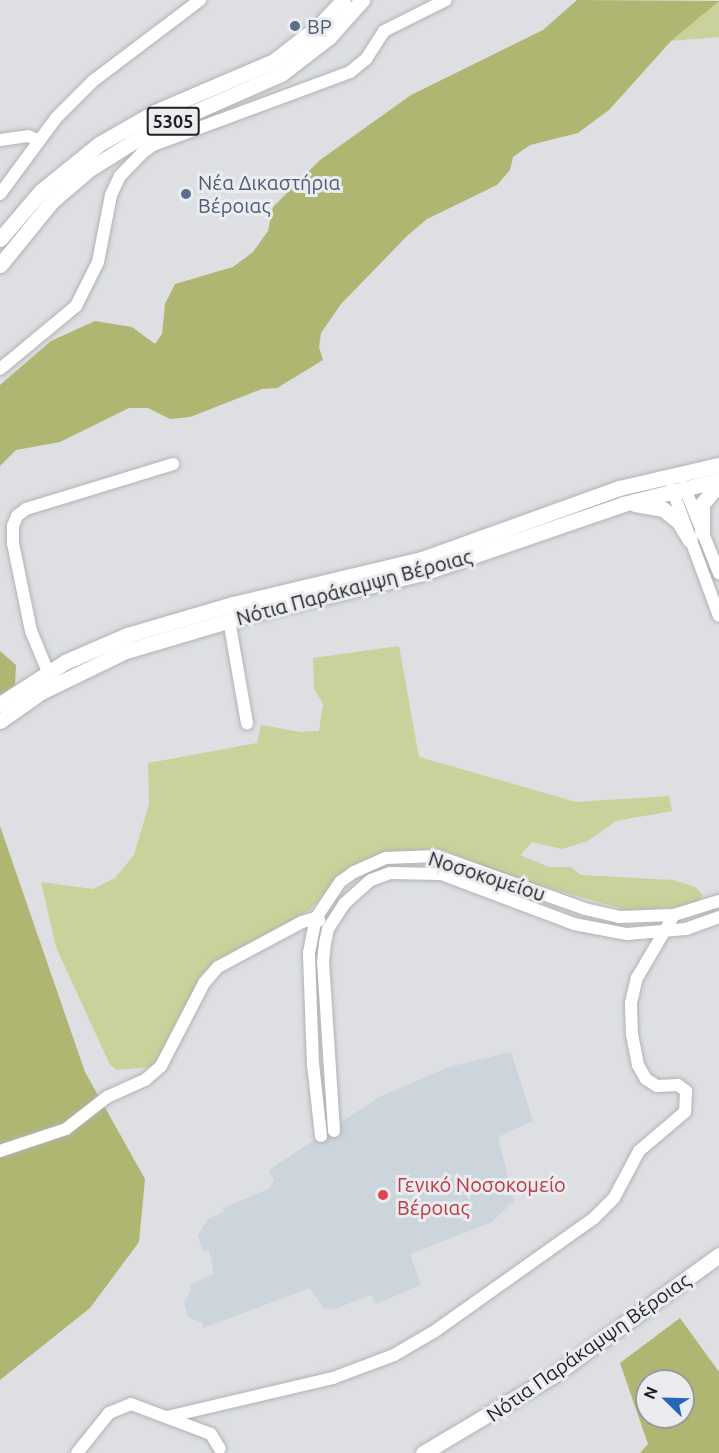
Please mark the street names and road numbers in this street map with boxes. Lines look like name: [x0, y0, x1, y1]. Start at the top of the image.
road number: 5305: [146, 106, 200, 136]
street label: Νότια Παράκαμψη Βέροιας: [233, 544, 475, 630]
street label: Νοσοκομείου: [426, 846, 548, 906]
street label: Νότια Παράκαμψη Βέροιας: [482, 1267, 694, 1427]

